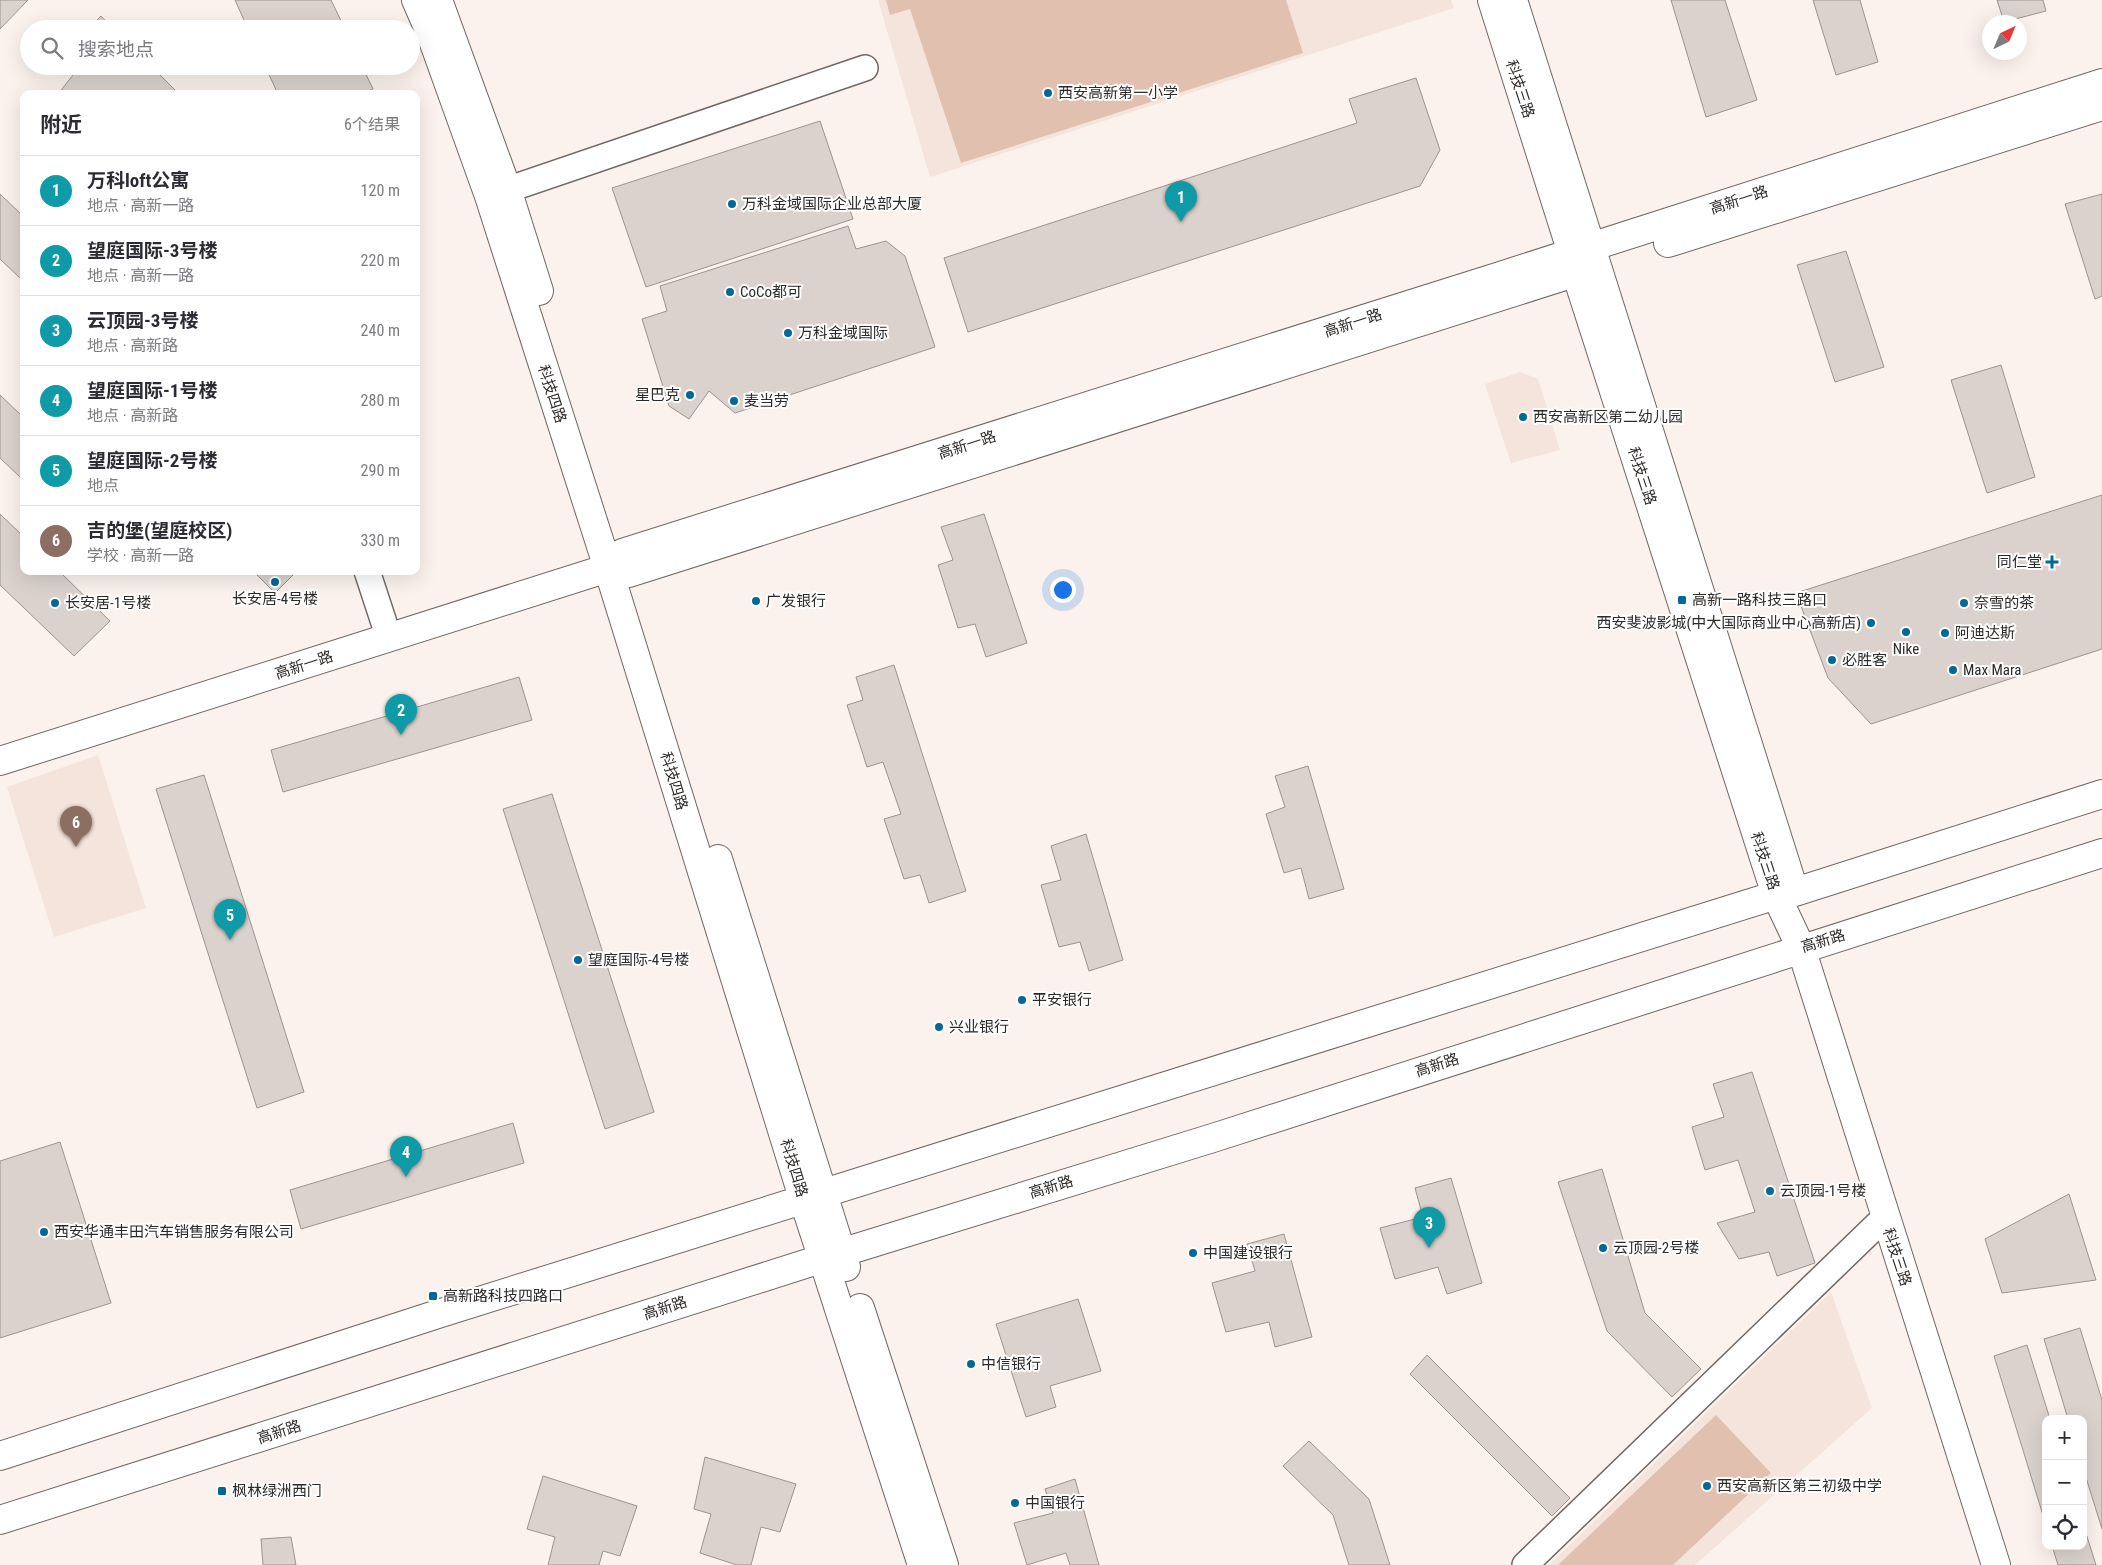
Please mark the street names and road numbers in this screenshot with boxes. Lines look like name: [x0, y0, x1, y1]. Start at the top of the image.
street label: 科技三路: [1502, 58, 1538, 120]
street label: 高新一路: [1708, 182, 1770, 218]
street label: 高新一路: [1322, 305, 1384, 341]
street label: 科技四路: [534, 363, 570, 425]
street label: 高新一路: [936, 427, 998, 463]
street label: 科技三路: [1624, 445, 1660, 507]
street label: 高新一路: [273, 647, 335, 683]
street label: 科技四路: [657, 750, 691, 812]
street label: 科技三路: [1747, 830, 1783, 892]
street label: 高新路: [1799, 926, 1847, 956]
street label: 高新路: [1413, 1049, 1461, 1081]
street label: 科技四路: [777, 1137, 811, 1199]
street label: 高新路: [1027, 1172, 1075, 1202]
street label: 科技三路: [1879, 1226, 1915, 1288]
street label: 高新路: [641, 1292, 689, 1324]
street label: 高新路: [255, 1416, 303, 1448]

